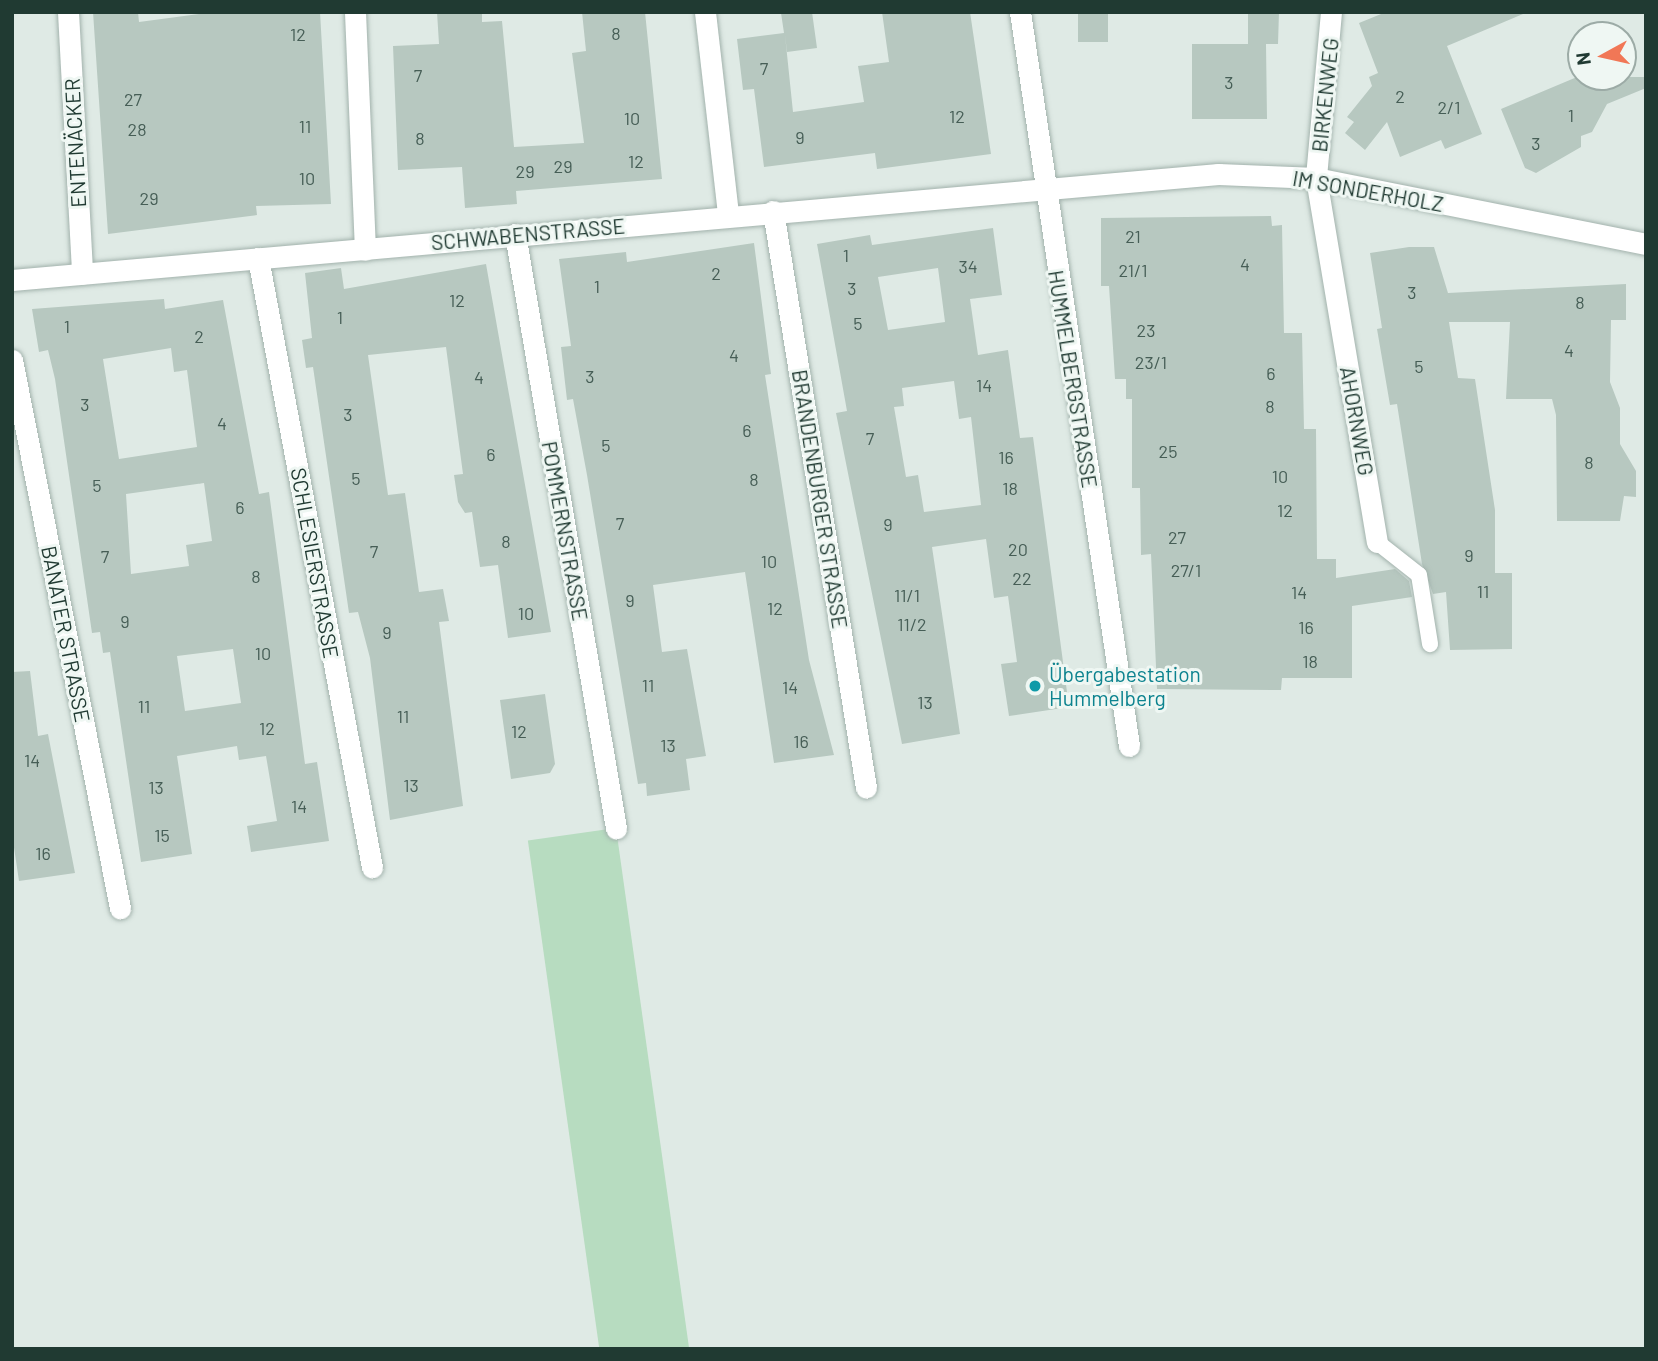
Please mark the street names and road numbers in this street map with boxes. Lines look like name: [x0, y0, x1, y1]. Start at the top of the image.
street label: BIRKENWEG: [1306, 37, 1344, 153]
street label: ENTENÄCKER: [59, 78, 91, 208]
street label: IM SONDERHOLZ: [1291, 165, 1445, 217]
street label: SCHWABENSTRASSE: [430, 213, 626, 255]
street label: HUMMELBERGSTRASSE: [1043, 268, 1103, 490]
street label: AHORNWEG: [1335, 364, 1379, 478]
street label: BRANDENBURGER STRASSE: [787, 368, 853, 630]
street label: POMMERNSTRASSE: [537, 439, 593, 623]
street label: SCHLESIERSTRASSE: [286, 466, 344, 660]
street label: BANATER STRASSE: [37, 544, 95, 724]

